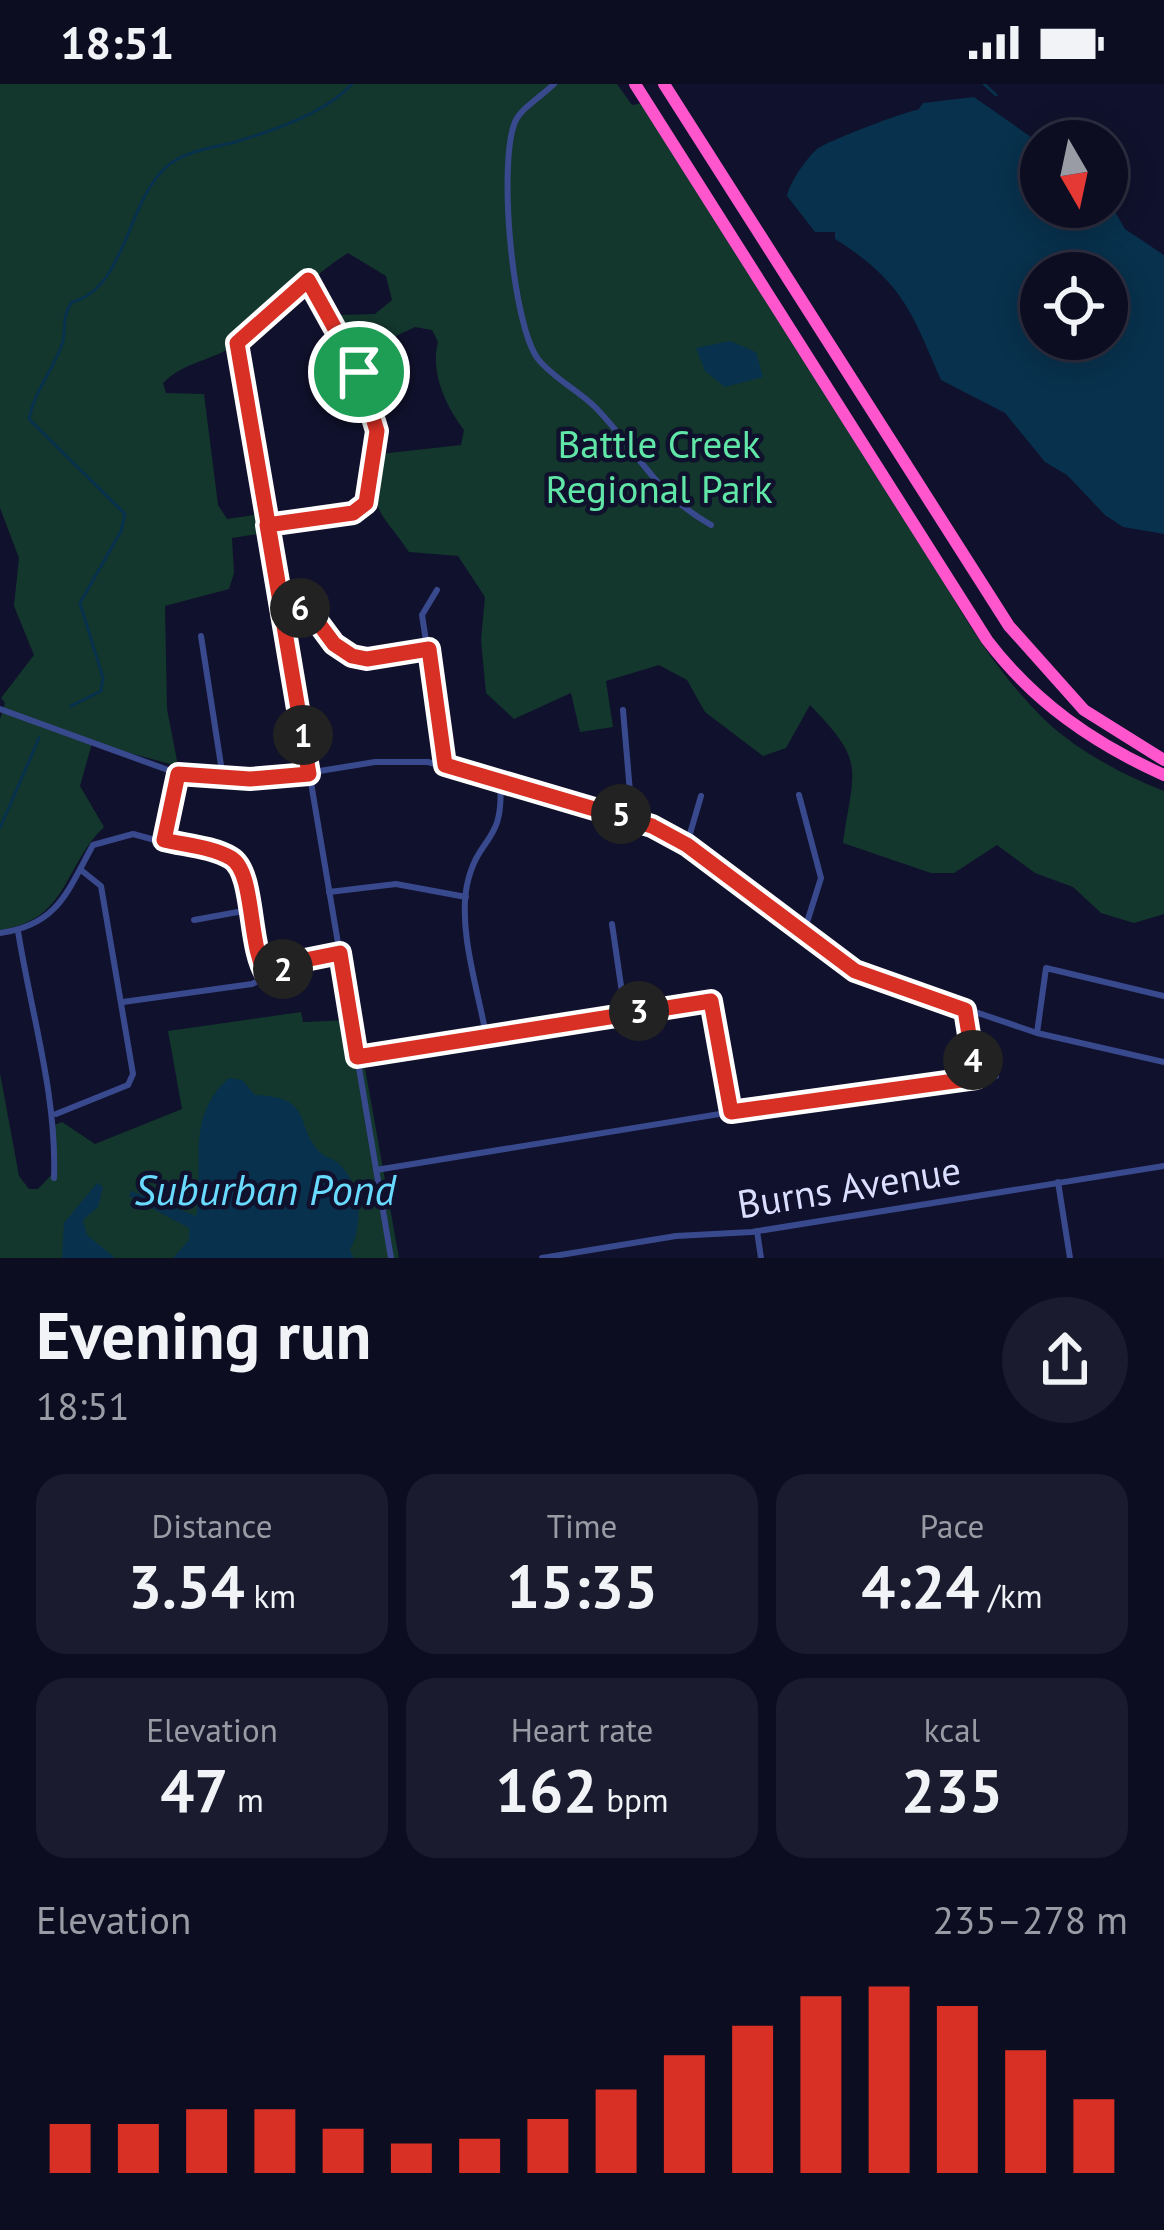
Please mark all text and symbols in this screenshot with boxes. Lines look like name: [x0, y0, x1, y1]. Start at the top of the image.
text: 18:51: [60, 13, 174, 71]
north arrow: [1020, 120, 1128, 228]
map controls: [1020, 120, 1128, 360]
button: locate: [1020, 252, 1128, 360]
pin: [308, 321, 410, 423]
icon: arrive: [326, 339, 392, 405]
park label: Battle Creek Regional Park: [545, 418, 773, 514]
pin: 6: [270, 578, 330, 638]
text: 6: [291, 586, 309, 629]
pin: 1: [273, 705, 333, 765]
text: 1: [294, 713, 312, 756]
pin: 5: [591, 784, 651, 844]
text: 5: [612, 792, 630, 835]
pin: 2: [253, 939, 313, 999]
text: 2: [274, 947, 292, 990]
pin: 3: [609, 981, 669, 1041]
text: 3: [630, 989, 648, 1032]
pin: 4: [943, 1030, 1003, 1090]
text: 4: [964, 1038, 982, 1081]
street label: Burns Avenue: [733, 1144, 964, 1229]
water label: Suburban Pond: [134, 1162, 397, 1217]
text: Evening run: [36, 1292, 371, 1377]
button: share: [1002, 1297, 1128, 1423]
text: 18:51: [36, 1380, 130, 1431]
text: Distance: [152, 1504, 272, 1547]
text: Time: [547, 1504, 617, 1547]
text: Pace: [920, 1504, 984, 1547]
text: 3.54: [128, 1547, 245, 1625]
text: 15:35: [506, 1547, 658, 1625]
text: 4:24: [861, 1547, 980, 1625]
text: km: [245, 1574, 296, 1617]
text: /km: [980, 1574, 1043, 1617]
text: Elevation: [146, 1708, 278, 1751]
text: Heart rate: [511, 1708, 653, 1751]
text: kcal: [924, 1708, 980, 1751]
text: 47: [160, 1751, 228, 1829]
text: 162: [495, 1751, 597, 1829]
text: 235: [901, 1751, 1003, 1829]
text: m: [228, 1778, 264, 1821]
text: bpm: [597, 1778, 669, 1821]
text: Elevation: [36, 1894, 191, 1945]
text: 235–278 m: [933, 1894, 1128, 1945]

